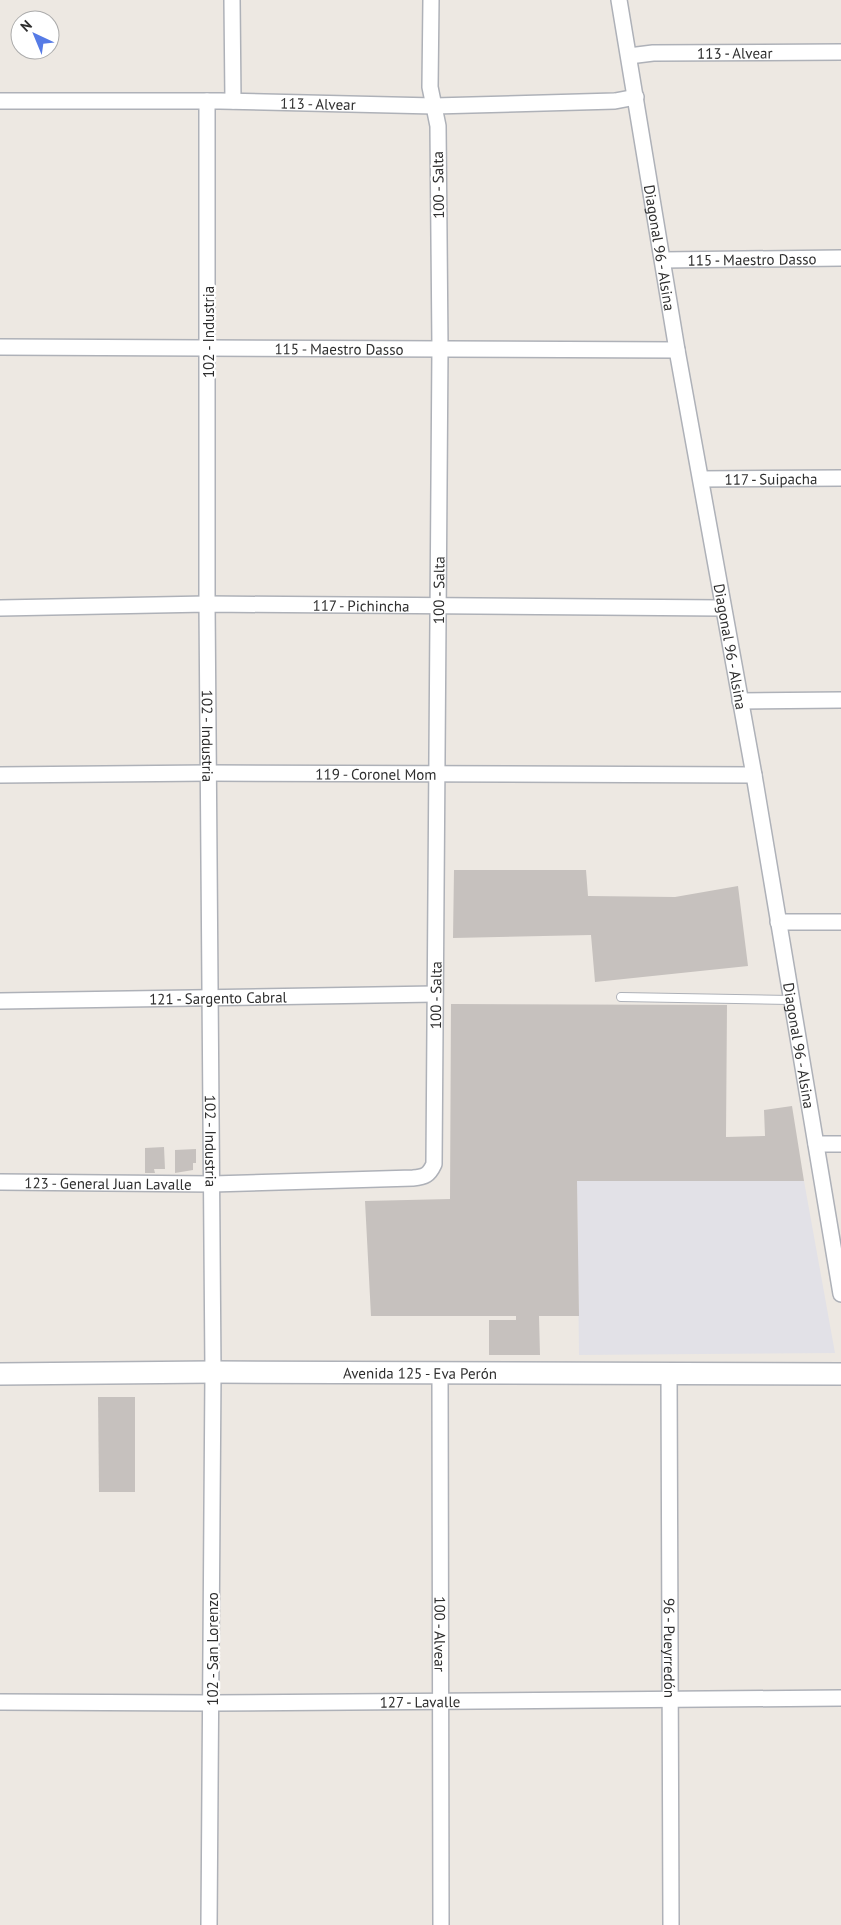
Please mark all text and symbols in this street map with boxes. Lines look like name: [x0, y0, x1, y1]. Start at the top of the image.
north arrow: [10, 10, 60, 60]
text: N: [16, 16, 36, 35]
street label: 113 - Alvear: [697, 43, 773, 62]
street label: 113 - Alvear: [280, 93, 356, 114]
street label: 100 - Salta: [428, 151, 448, 219]
street label: Diagonal 96 - Alsina: [640, 183, 680, 312]
street label: 115 - Maestro Dasso: [687, 249, 817, 269]
street label: 102 - Industria: [199, 286, 218, 378]
street label: 115 - Maestro Dasso: [274, 339, 404, 358]
street label: 117 - Suipacha: [724, 469, 818, 488]
street label: 100 - Salta: [428, 556, 448, 624]
street label: Diagonal 96 - Alsina: [710, 582, 751, 711]
street label: 117 - Pichincha: [312, 595, 409, 615]
street label: 102 - Industria: [198, 690, 218, 782]
street label: 119 - Coronel Mom: [315, 764, 437, 783]
street label: 100 - Salta: [425, 961, 445, 1029]
street label: Diagonal 96 - Alsina: [779, 981, 819, 1110]
street label: 121 - Sargento Cabral: [149, 987, 288, 1008]
street label: 102 - Industria: [201, 1095, 221, 1187]
street label: 123 - General Juan Lavalle: [24, 1173, 192, 1193]
street label: Avenida 125 - Eva Perón: [343, 1363, 497, 1382]
street label: 102 - San Lorenzo: [203, 1592, 222, 1706]
street label: 100 - Alvear: [431, 1596, 450, 1672]
street label: 96 - Pueyrredón: [660, 1598, 680, 1698]
street label: 127 - Lavalle: [380, 1692, 460, 1711]

